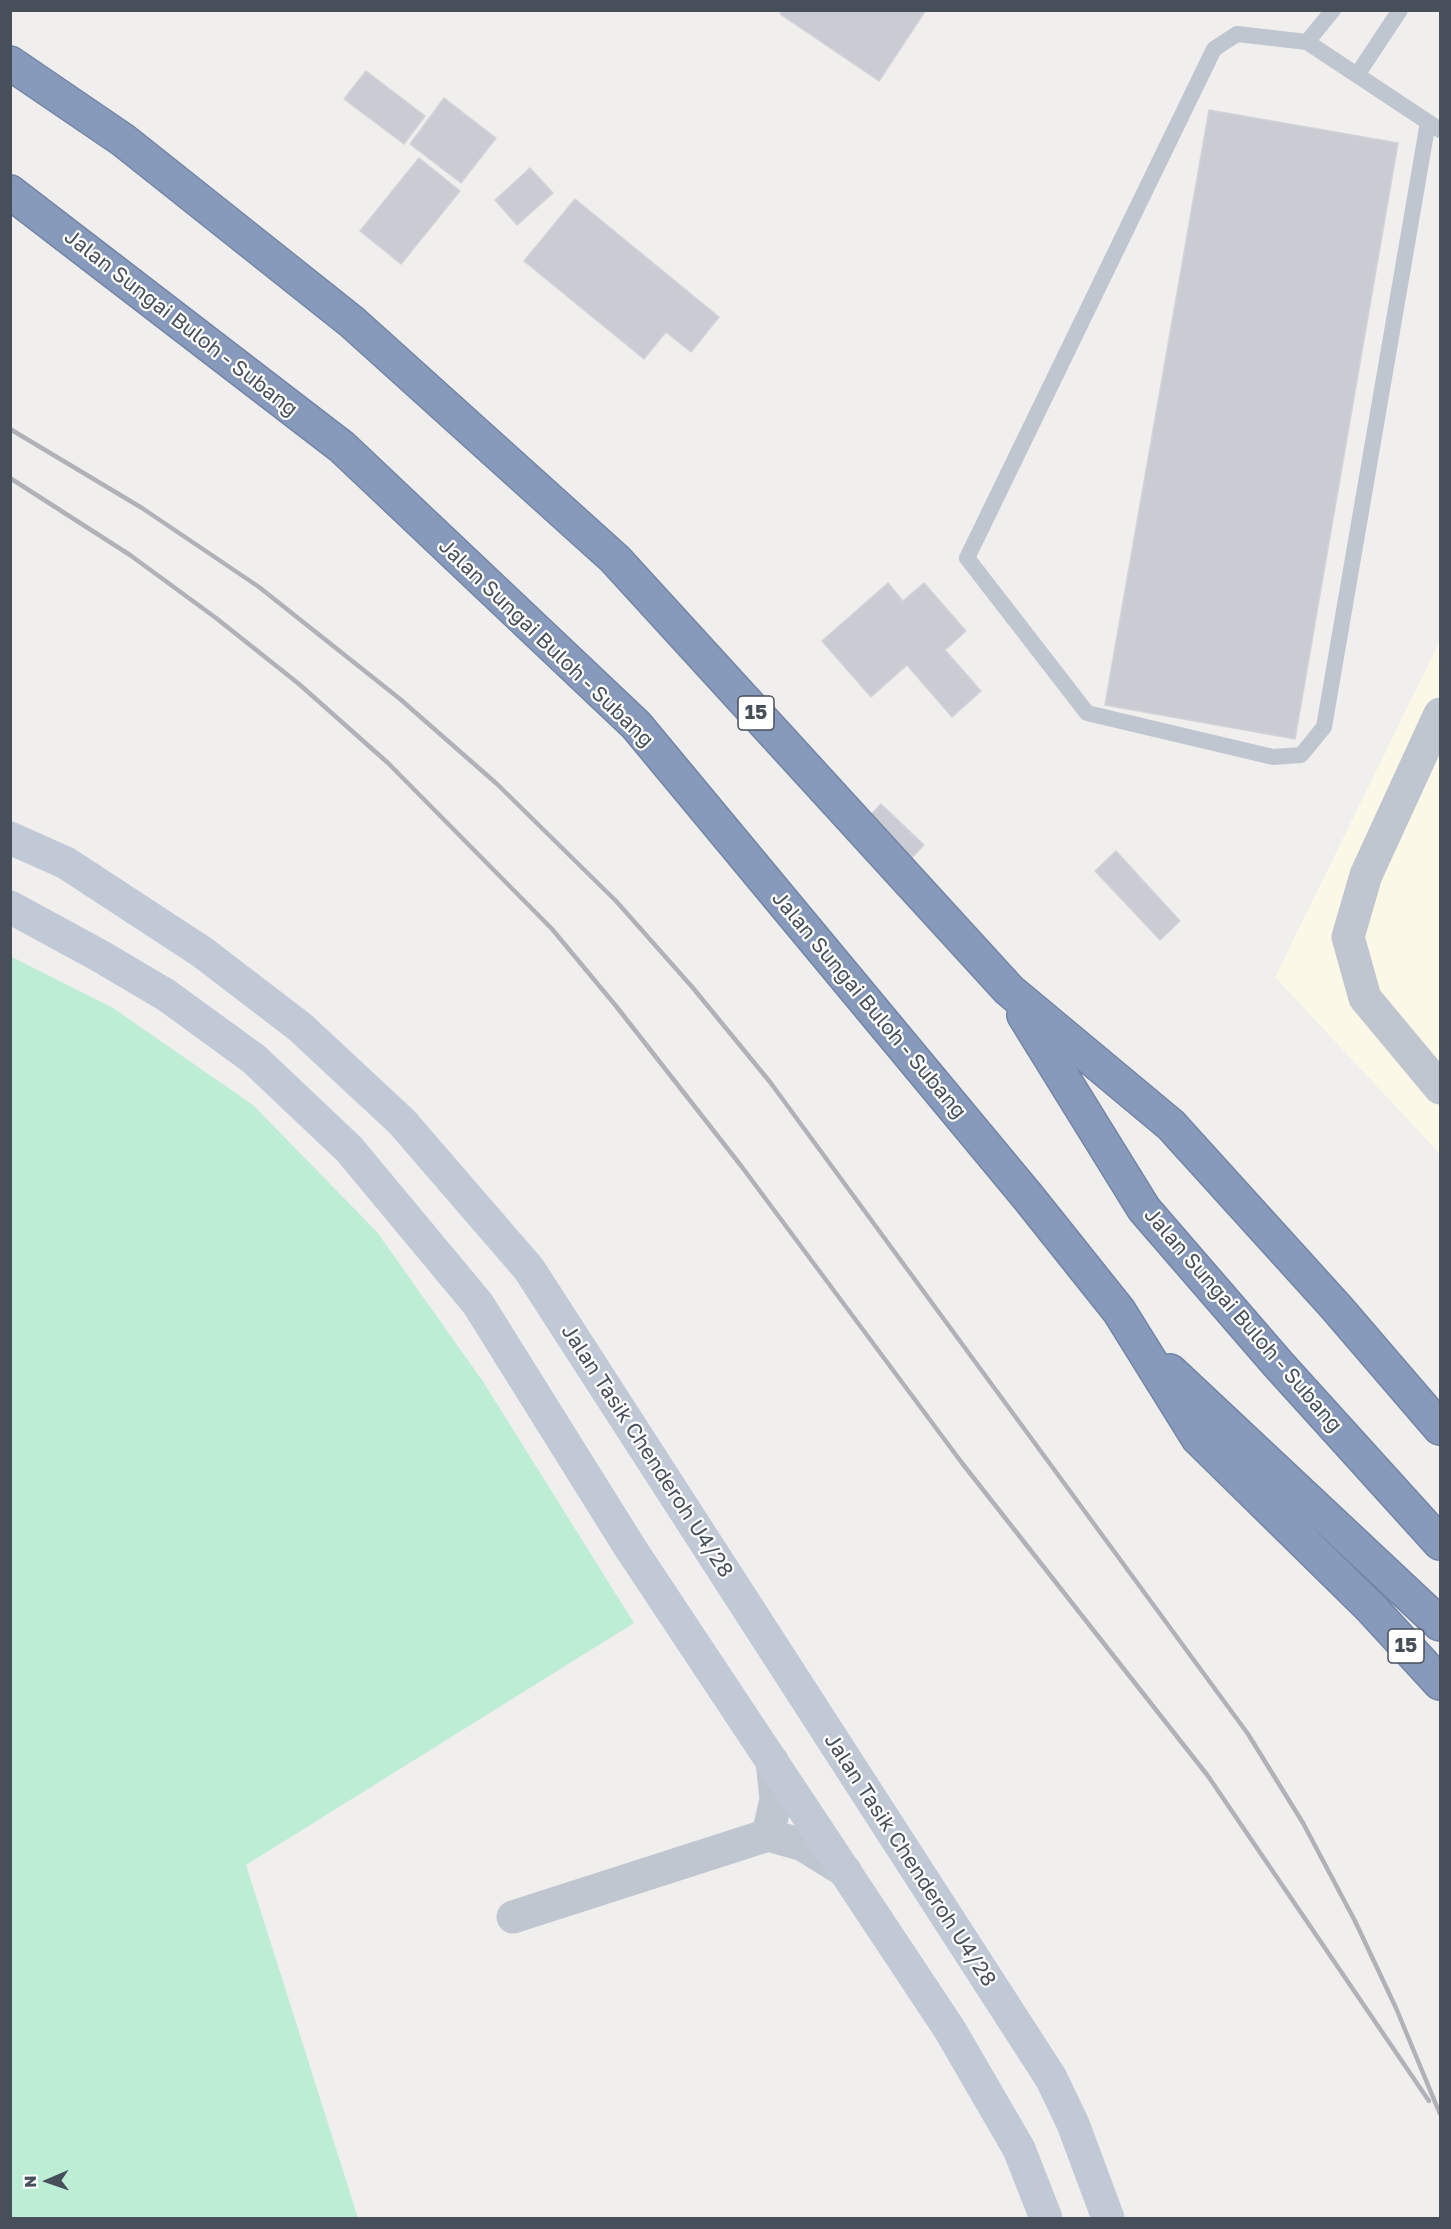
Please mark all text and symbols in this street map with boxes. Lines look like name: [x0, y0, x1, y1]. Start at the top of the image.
street label: Jalan Sungai Buloh - Subang: [59, 224, 303, 422]
street label: Jalan Sungai Buloh - Subang: [433, 534, 659, 752]
road number: 15: [738, 696, 774, 730]
street label: Jalan Sungai Buloh - Subang: [766, 886, 972, 1124]
street label: Jalan Sungai Buloh - Subang: [1139, 1203, 1347, 1437]
street label: Jalan Tasik Chenderoh U4/28: [556, 1320, 738, 1582]
road number: 15: [1388, 1629, 1424, 1663]
street label: Jalan Tasik Chenderoh U4/28: [819, 1729, 1001, 1991]
north arrow: [18, 2151, 78, 2211]
text: N: [20, 2175, 40, 2188]

